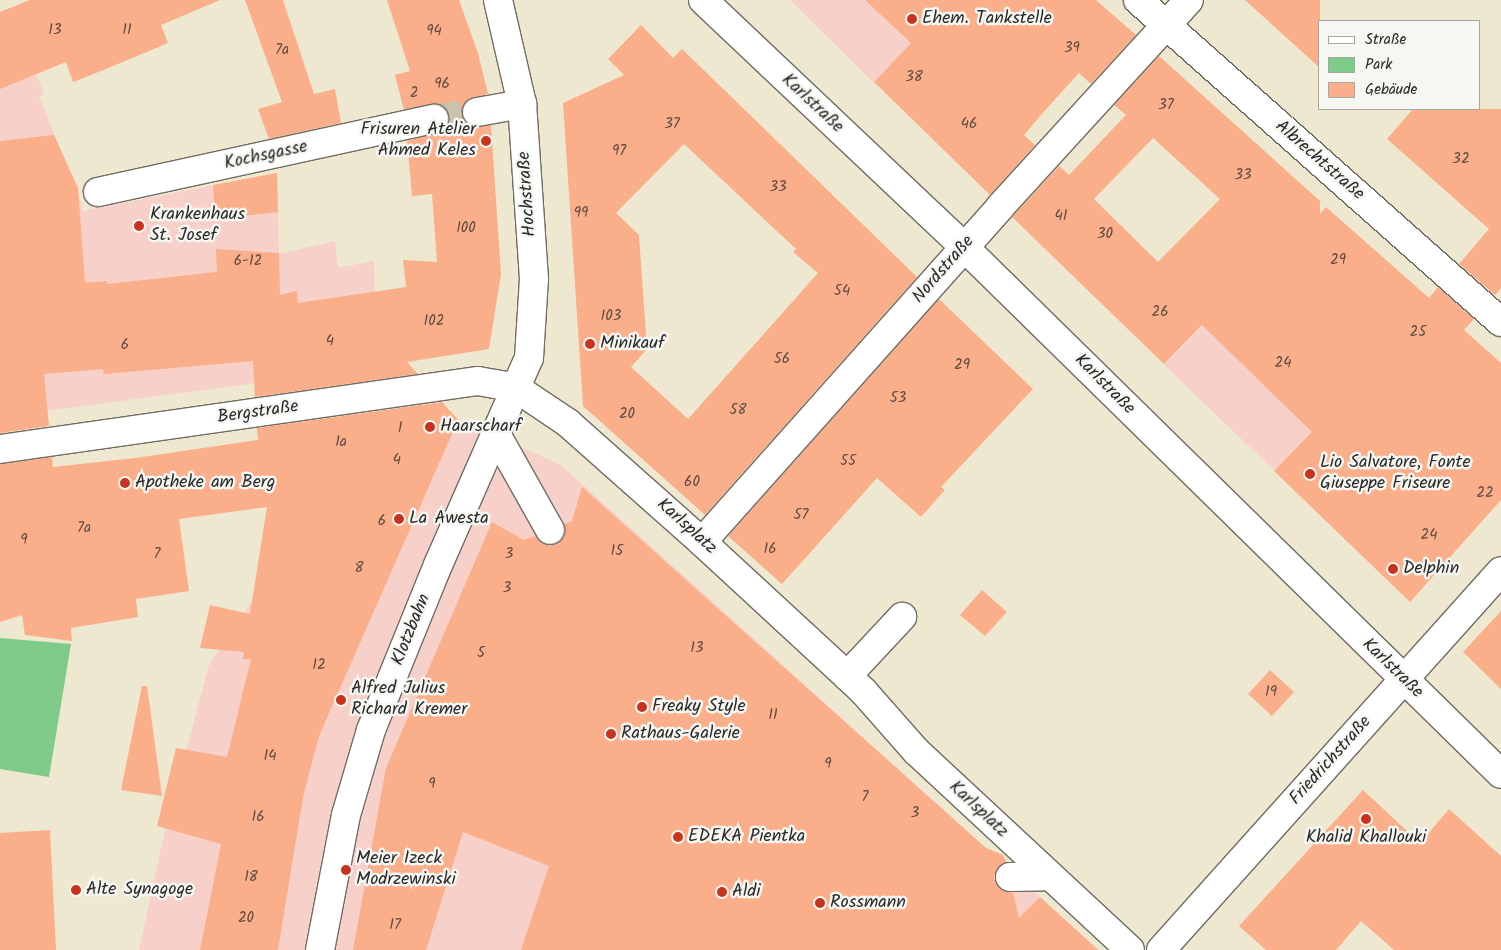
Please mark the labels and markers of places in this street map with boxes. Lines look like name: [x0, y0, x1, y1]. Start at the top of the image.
place label: Ehem. Tankstelle: [922, 8, 1052, 30]
marker: Ehem. Tankstelle: [906, 13, 918, 25]
place label: Frisuren Atelier Ahmed Keles: [360, 120, 476, 162]
marker: Frisuren Atelier Ahmed Keles: [480, 135, 492, 147]
place label: Krankenhaus St. Josef: [150, 205, 245, 248]
marker: Krankenhaus St. Josef: [132, 219, 146, 233]
place label: Minikauf: [600, 333, 665, 355]
marker: Minikauf: [584, 338, 596, 350]
place label: Haarscharf: [440, 416, 521, 438]
marker: Haarscharf: [424, 421, 436, 433]
place label: Lio Salvatore, Fonte Giuseppe Friseure: [1320, 453, 1471, 496]
marker: Lio Salvatore, Fonte Giuseppe Friseure: [1304, 468, 1316, 480]
place label: Apotheke am Berg: [135, 472, 275, 494]
marker: Apotheke am Berg: [119, 477, 131, 489]
place label: La Awesta: [409, 508, 489, 530]
marker: La Awesta: [393, 513, 405, 525]
place label: Delphin: [1403, 558, 1459, 580]
marker: Delphin: [1387, 563, 1399, 575]
place label: Alfred Julius Richard Kremer: [351, 679, 467, 722]
marker: Alfred Julius Richard Kremer: [335, 694, 347, 706]
place label: Freaky Style: [652, 696, 745, 718]
marker: Freaky Style: [636, 701, 648, 713]
place label: Rathaus-Galerie: [621, 723, 740, 745]
marker: Rathaus-Galerie: [605, 728, 617, 740]
marker: Khalid Khallouki: [1360, 813, 1372, 825]
place label: EDEKA Pientka: [688, 826, 805, 848]
place label: Khalid Khallouki: [1306, 827, 1426, 849]
marker: EDEKA Pientka: [672, 831, 684, 843]
place label: Meier Izeck Modrzewinski: [356, 849, 456, 892]
marker: Meier Izeck Modrzewinski: [340, 864, 352, 876]
place label: Alte Synagoge: [86, 879, 193, 901]
place label: Aldi: [732, 881, 761, 903]
marker: Alte Synagoge: [70, 884, 82, 896]
marker: Aldi: [716, 886, 728, 898]
place label: Rossmann: [830, 892, 906, 914]
marker: Rossmann: [814, 897, 826, 909]

